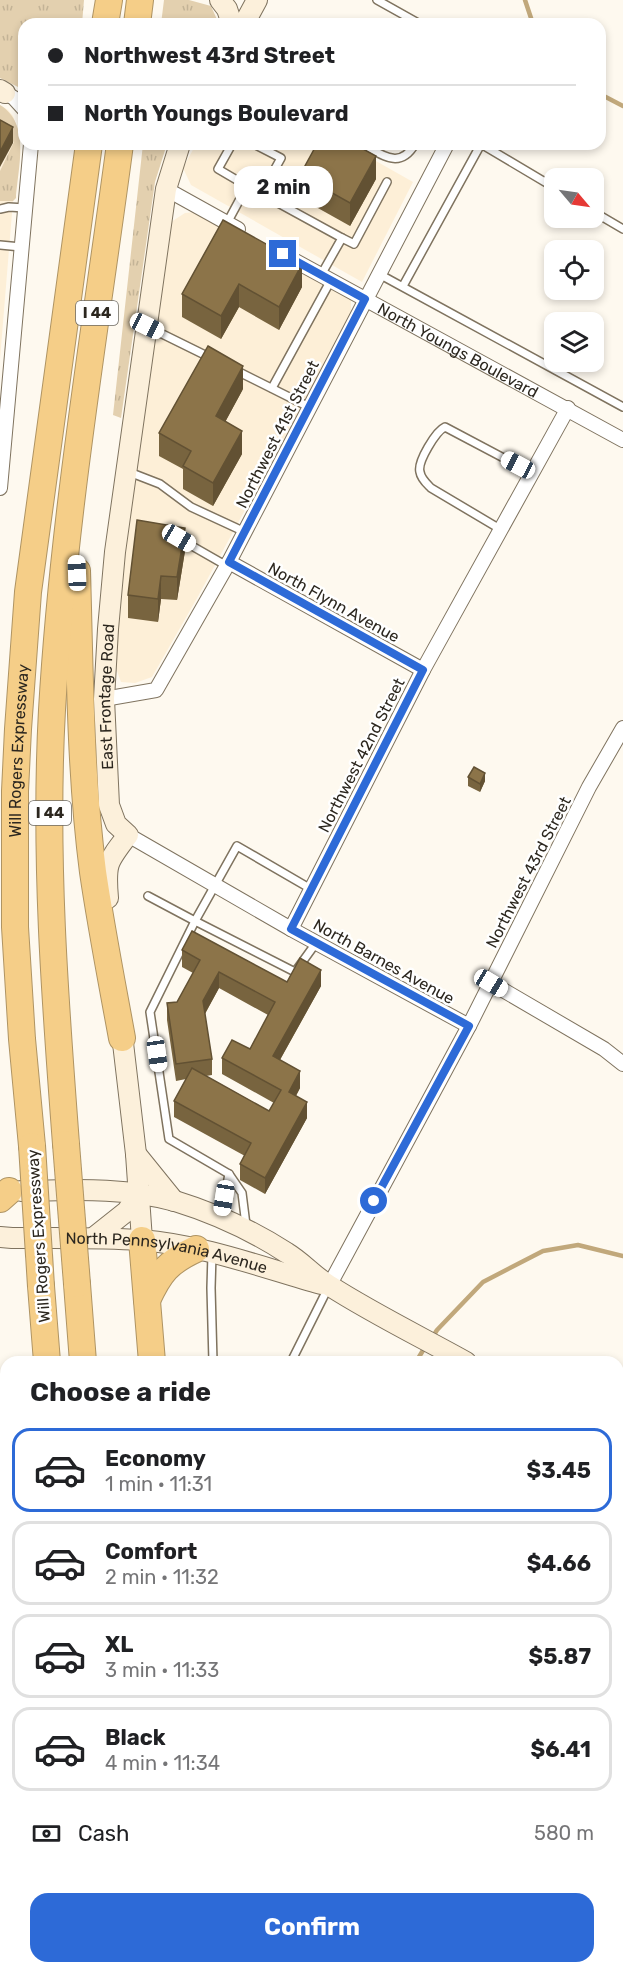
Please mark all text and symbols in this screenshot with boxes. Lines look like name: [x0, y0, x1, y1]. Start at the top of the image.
text: Northwest 43rd Street: [84, 42, 335, 69]
text: North Youngs Boulevard: [84, 100, 349, 127]
callout: 2 min: [234, 167, 332, 209]
north arrow: [544, 168, 604, 228]
map controls: [544, 168, 604, 372]
text: 2 min: [256, 175, 311, 199]
route end: [269, 240, 296, 267]
button: locate: [544, 240, 604, 300]
street label: North Youngs Boulevard: [374, 299, 542, 402]
road number: I 44: [76, 301, 118, 325]
car: [127, 310, 167, 342]
button: layers: [544, 312, 604, 372]
street label: Northwest 41st Street: [232, 357, 323, 511]
car: [498, 449, 538, 481]
car: [159, 521, 199, 555]
car: [67, 555, 87, 591]
street label: North Flynn Avenue: [265, 558, 403, 646]
street label: East Frontage Road: [95, 623, 118, 770]
street label: Will Rogers Expressway: [6, 663, 33, 838]
street label: Northwest 42nd Street: [314, 675, 409, 836]
street label: Northwest 43rd Street: [482, 793, 575, 951]
road number: I 44: [29, 801, 71, 825]
street label: North Barnes Avenue: [310, 915, 458, 1008]
car: [471, 966, 511, 1000]
car: [146, 1035, 168, 1073]
street label: Will Rogers Expressway: [23, 1149, 54, 1323]
car: [212, 1179, 236, 1217]
route start: [360, 1187, 387, 1214]
street label: North Pennsylvania Avenue: [65, 1229, 270, 1277]
text: Choose a ride: [30, 1376, 211, 1408]
icon: car: [33, 1443, 87, 1497]
text: Economy: [105, 1445, 206, 1472]
text: $3.45: [526, 1457, 591, 1484]
text: 1 min · 11:31: [105, 1472, 212, 1496]
icon: car: [33, 1536, 87, 1590]
text: Comfort: [105, 1538, 197, 1565]
text: $4.66: [527, 1550, 591, 1577]
text: 2 min · 11:32: [105, 1565, 219, 1589]
icon: car: [33, 1629, 87, 1683]
text: XL: [105, 1631, 133, 1658]
text: $5.87: [529, 1643, 591, 1670]
text: 3 min · 11:33: [105, 1658, 219, 1682]
icon: car: [33, 1722, 87, 1776]
text: Black: [105, 1724, 166, 1751]
text: $6.41: [530, 1736, 591, 1763]
text: 4 min · 11:34: [105, 1751, 220, 1775]
icon: cash: [30, 1817, 63, 1850]
text: Cash: [78, 1820, 129, 1847]
text: 580 m: [534, 1821, 594, 1845]
button: Confirm: [30, 1893, 594, 1962]

